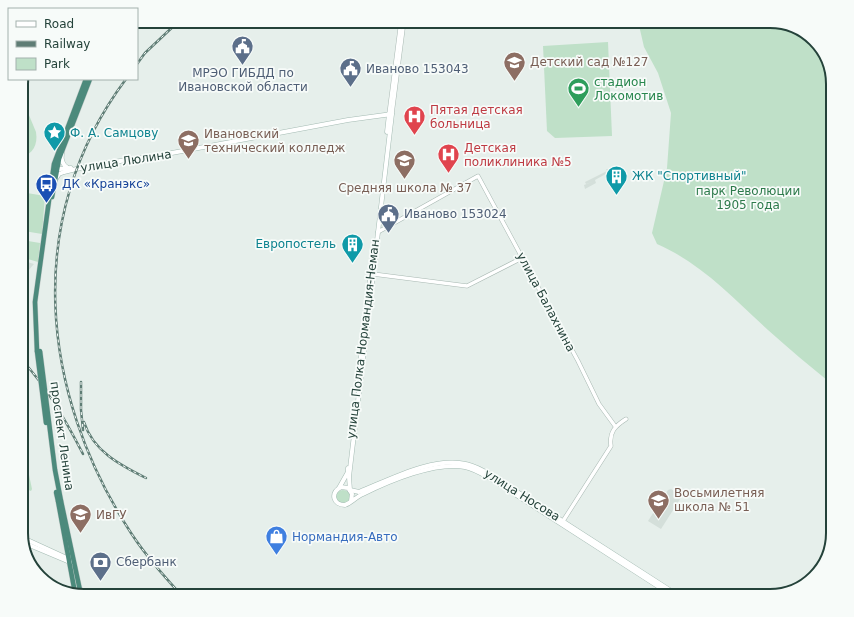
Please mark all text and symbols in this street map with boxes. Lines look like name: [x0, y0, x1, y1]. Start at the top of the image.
legend: [8, 8, 138, 80]
text: Road: [44, 17, 74, 31]
public building icon: МРЭО ГИБДД по Ивановской области: [230, 33, 256, 66]
text: Railway: [44, 37, 90, 51]
school or university icon: Детский сад №127: [502, 49, 528, 82]
place label: Детский сад №127: [530, 55, 648, 69]
public building icon: Иваново 153043: [338, 56, 364, 89]
text: Park: [44, 57, 70, 71]
place label: Иваново 153043: [366, 62, 469, 76]
place label: МРЭО ГИБДД по Ивановской области: [178, 66, 308, 94]
place label: стадион Локомотив: [594, 75, 663, 103]
sports icon: стадион Локомотив: [565, 76, 591, 109]
place label: Пятая детская больница: [430, 103, 523, 131]
hospital icon: Пятая детская больница: [402, 104, 428, 137]
place icon: Ф. А. Самцову: [41, 120, 67, 153]
place label: Ф. А. Самцову: [70, 126, 158, 140]
place label: Ивановский технический колледж: [204, 127, 345, 155]
school or university icon: Ивановский технический колледж: [176, 128, 202, 161]
place label: Детская поликлиника №5: [464, 141, 572, 169]
hospital icon: Детская поликлиника №5: [435, 142, 461, 175]
street label: улица Люлина: [80, 147, 172, 175]
school or university icon: Средняя школа № 37: [392, 148, 418, 181]
building icon: ЖК "Спортивный": [604, 163, 630, 196]
place label: ЖК "Спортивный": [632, 169, 746, 183]
bus stop icon: ДК «Кранэкс»: [34, 171, 60, 204]
place label: ДК «Кранэкс»: [62, 177, 150, 191]
place label: Средняя школа № 37: [338, 181, 472, 195]
park label: парк Революции 1905 года: [696, 184, 800, 212]
public building icon: Иваново 153024: [376, 201, 402, 234]
place label: Иваново 153024: [404, 207, 507, 221]
building icon: Европостель: [339, 231, 365, 264]
place label: Европостель: [255, 237, 336, 251]
street label: улица Полка Нормандия-Неман: [344, 238, 382, 440]
street label: улица Балахнина: [514, 250, 578, 354]
street label: проспект Ленина: [47, 381, 77, 491]
street label: улица Носова: [482, 466, 562, 524]
place label: Восьмилетняя школа № 51: [674, 486, 764, 514]
school or university icon: Восьмилетняя школа № 51: [645, 487, 671, 520]
school or university icon: ИвГУ: [68, 502, 94, 535]
place label: ИвГУ: [96, 508, 127, 522]
shop icon: Нормандия-Авто: [263, 524, 289, 557]
place label: Нормандия-Авто: [292, 530, 398, 544]
bank icon: Сбербанк: [88, 549, 114, 582]
place label: Сбербанк: [116, 555, 177, 569]

